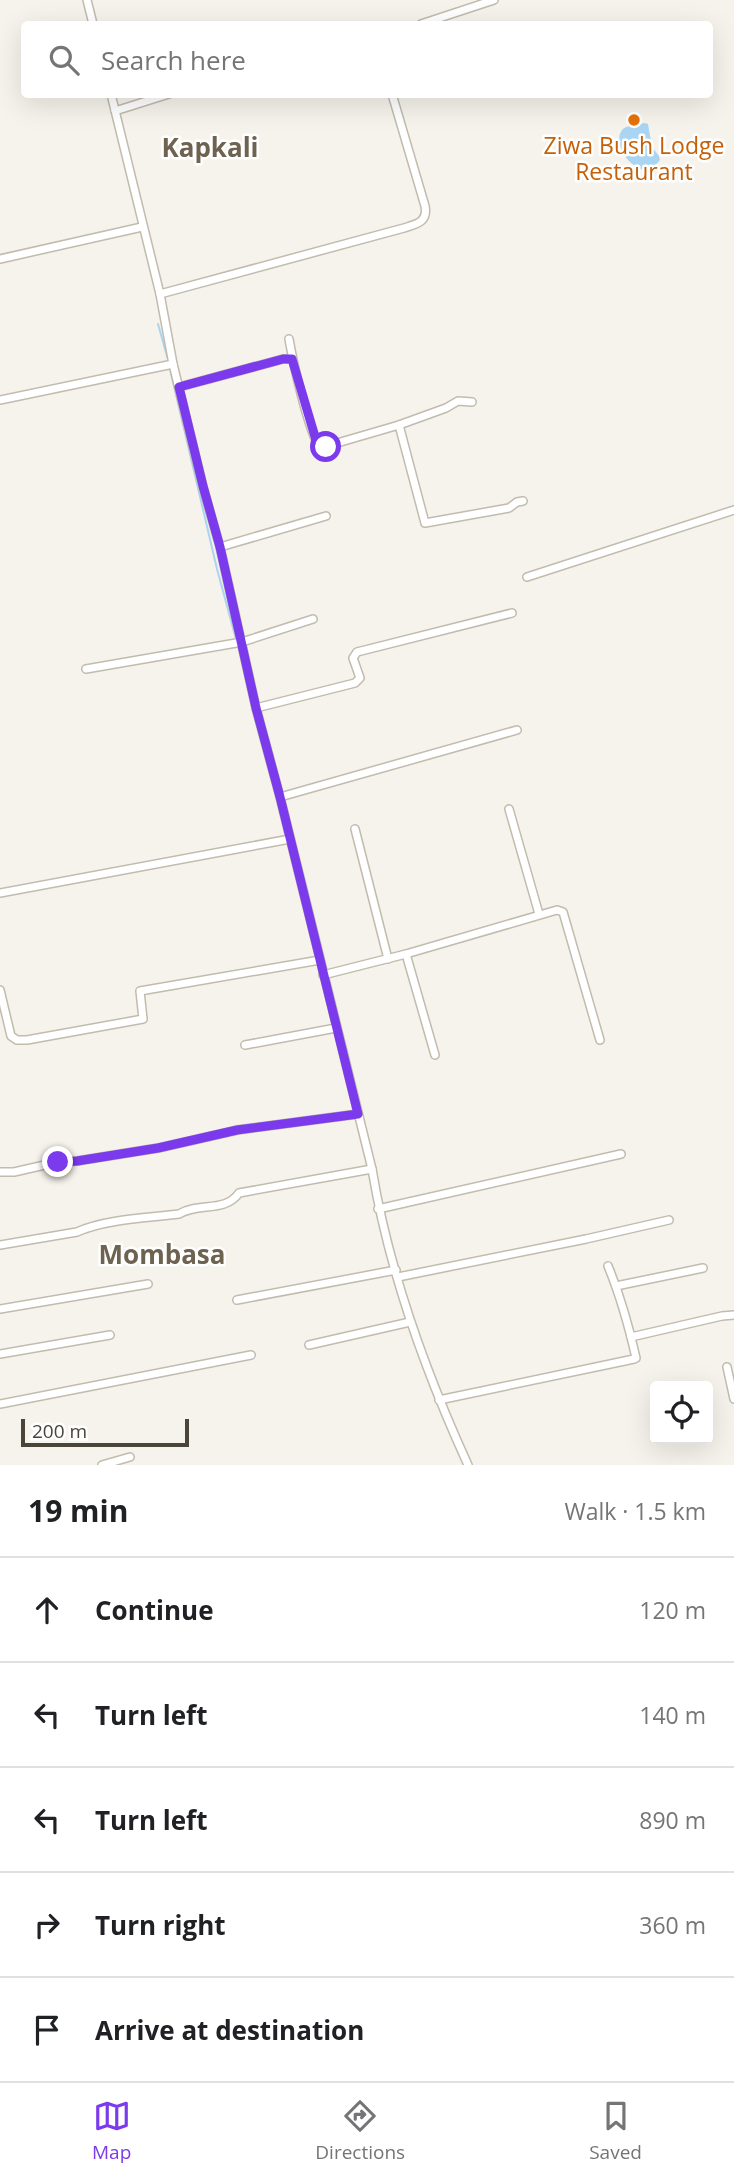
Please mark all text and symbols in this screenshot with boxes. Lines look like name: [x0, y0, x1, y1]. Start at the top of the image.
search box: [21, 21, 713, 98]
icon: search: [45, 41, 83, 79]
text: Search here: [101, 42, 246, 78]
marker: Ziwa Bush Lodge Restaurant: [626, 112, 642, 128]
district label: Kapkali: [161, 129, 259, 165]
place label: Ziwa Bush Lodge Restaurant: [544, 129, 724, 187]
route start: [310, 431, 341, 462]
route end: [42, 1146, 73, 1177]
district label: Mombasa: [99, 1236, 225, 1272]
map controls: [650, 1381, 713, 1444]
button: locate: [650, 1381, 713, 1444]
scale bar: [21, 1416, 189, 1448]
text: 200 m: [32, 1418, 87, 1444]
text: 19 min: [28, 1490, 128, 1531]
text: Walk · 1.5 km: [564, 1495, 706, 1527]
icon: ahead: [28, 1591, 66, 1629]
text: Continue: [95, 1592, 214, 1628]
text: 120 m: [639, 1594, 706, 1626]
icon: left: [28, 1696, 66, 1734]
text: Turn left: [95, 1697, 207, 1733]
text: 140 m: [639, 1699, 706, 1731]
icon: left: [28, 1801, 66, 1839]
text: Turn left: [95, 1802, 207, 1838]
text: 890 m: [639, 1804, 706, 1836]
icon: right: [28, 1906, 66, 1944]
text: Turn right: [95, 1907, 226, 1943]
text: 360 m: [639, 1909, 706, 1941]
icon: arrive: [28, 2011, 66, 2049]
text: Arrive at destination: [95, 2012, 364, 2048]
tab: Map: [92, 2097, 131, 2165]
tab: Directions: [315, 2097, 405, 2165]
tab: Saved: [589, 2097, 642, 2165]

